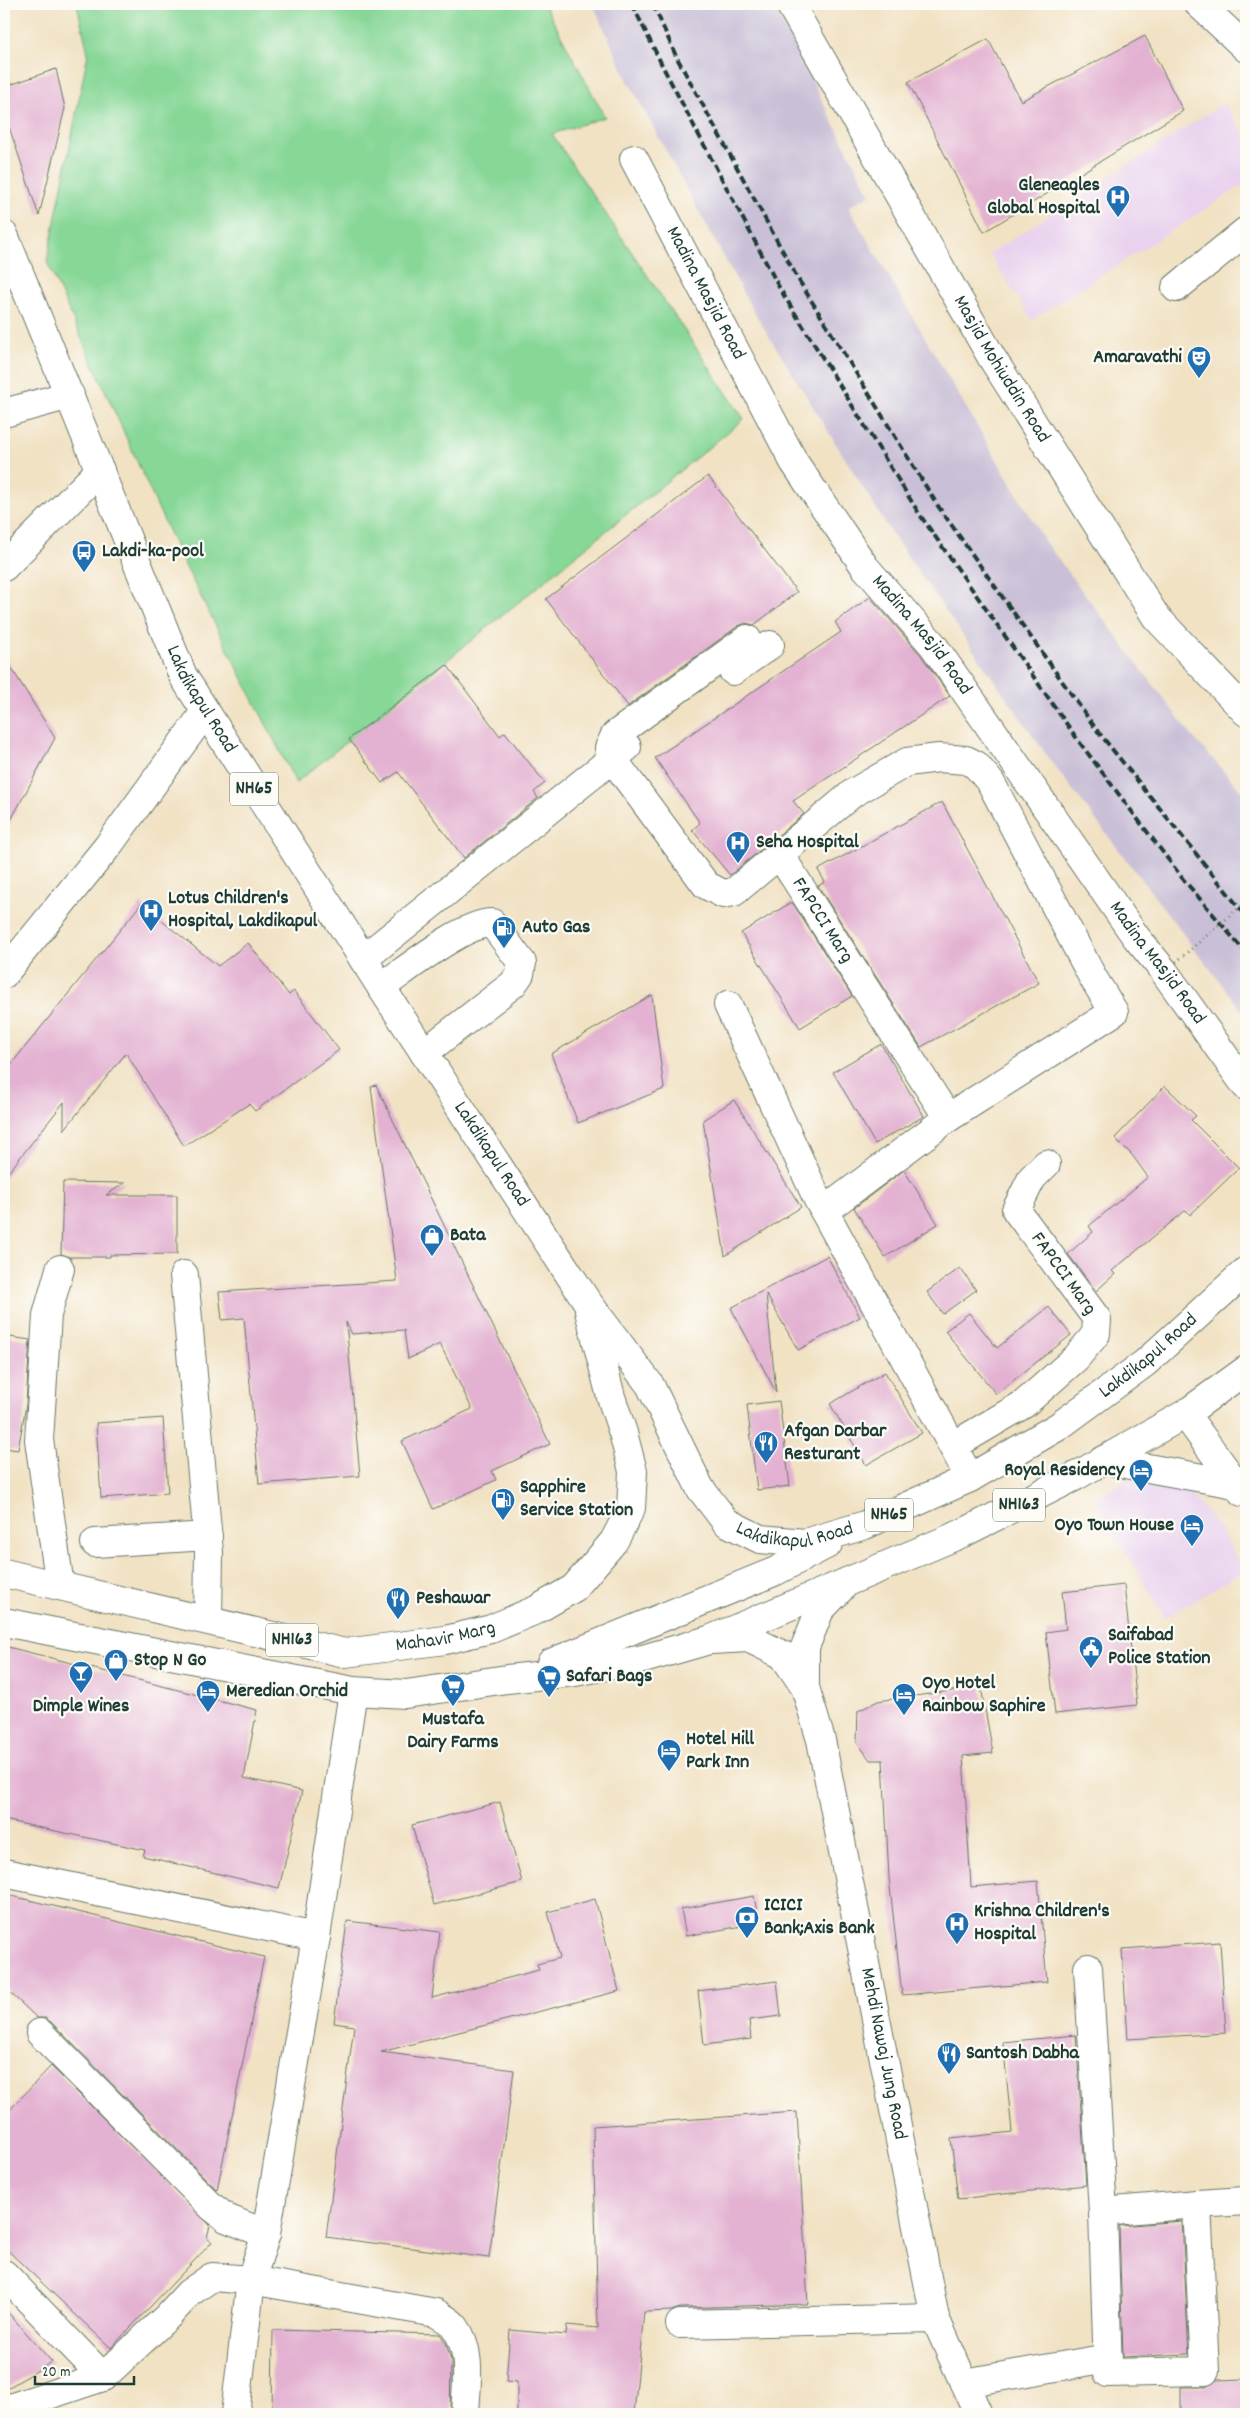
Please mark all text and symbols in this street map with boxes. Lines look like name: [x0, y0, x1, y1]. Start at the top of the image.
place label: Gleneagles Global Hospital: [987, 172, 1100, 223]
hospital icon: Gleneagles Global Hospital: [1105, 184, 1131, 218]
street label: Madina Masjid Road: [658, 222, 752, 365]
street label: Masjid Mohiuddin Road: [945, 291, 1057, 449]
place label: Amaravathi: [1093, 344, 1182, 372]
theatre icon: Amaravathi: [1186, 345, 1212, 379]
place label: Lakdi-ka-pool: [102, 538, 204, 566]
bus stop icon: Lakdi-ka-pool: [71, 539, 97, 573]
street label: Madina Masjid Road: [864, 569, 978, 701]
street label: Lakdikapul Road: [158, 642, 243, 759]
road number: NH65: [230, 772, 278, 806]
place label: Seha Hospital: [756, 829, 859, 857]
hospital icon: Seha Hospital: [725, 830, 751, 864]
street label: FAPCCI Marg: [784, 872, 860, 969]
place label: Lotus Children's Hospital, Lakdikapul: [168, 885, 318, 936]
street label: Madina Masjid Road: [1102, 896, 1212, 1031]
hospital icon: Lotus Children's Hospital, Lakdikapul: [138, 898, 164, 932]
place label: Auto Gas: [522, 914, 590, 942]
fuel station icon: Auto Gas: [491, 915, 517, 949]
street label: Lakdikapul Road: [446, 1096, 536, 1213]
place label: Bata: [450, 1222, 486, 1250]
shop icon: Bata: [419, 1223, 445, 1257]
street label: FAPCCI Marg: [1023, 1227, 1103, 1321]
street label: Lakdikapul Road: [1094, 1307, 1204, 1406]
place label: Afgan Darbar Resturant: [784, 1418, 887, 1469]
restaurant icon: Afgan Darbar Resturant: [753, 1430, 779, 1464]
place label: Royal Residency: [1004, 1457, 1125, 1485]
hotel icon: Royal Residency: [1128, 1458, 1154, 1492]
place label: Sapphire Service Station: [520, 1474, 633, 1525]
fuel station icon: Sapphire Service Station: [490, 1487, 516, 1521]
road number: NH163: [993, 1488, 1045, 1522]
road number: NH65: [865, 1498, 913, 1532]
place label: Oyo Town House: [1054, 1512, 1174, 1540]
hotel icon: Oyo Town House: [1179, 1513, 1205, 1547]
street label: Lakdikapul Road: [730, 1515, 857, 1557]
place label: Peshawar: [416, 1585, 491, 1613]
restaurant icon: Peshawar: [385, 1586, 411, 1620]
street label: Mahavir Marg: [394, 1614, 498, 1660]
place label: Saifabad Police Station: [1108, 1622, 1211, 1673]
road number: NH163: [266, 1624, 318, 1656]
public building icon: Saifabad Police Station: [1078, 1635, 1104, 1669]
place label: Stop N Go: [134, 1647, 206, 1675]
shop icon: Stop N Go: [103, 1648, 129, 1682]
bar icon: Dimple Wines: [68, 1660, 94, 1694]
place label: Safari Bags: [566, 1663, 652, 1691]
supermarket icon: Safari Bags: [536, 1664, 562, 1698]
place label: Oyo Hotel Rainbow Saphire: [922, 1670, 1046, 1721]
supermarket icon: Mustafa Dairy Farms: [440, 1673, 466, 1707]
place label: Meredian Orchid: [226, 1678, 348, 1706]
hotel icon: Meredian Orchid: [195, 1679, 221, 1713]
hotel icon: Oyo Hotel Rainbow Saphire: [891, 1682, 917, 1716]
place label: Dimple Wines: [33, 1693, 129, 1721]
place label: Mustafa Dairy Farms: [407, 1706, 499, 1757]
place label: Hotel Hill Park Inn: [686, 1726, 754, 1777]
hotel icon: Hotel Hill Park Inn: [656, 1738, 682, 1772]
place label: ICICI Bank;Axis Bank: [764, 1892, 875, 1943]
place label: Krishna Children's Hospital: [974, 1898, 1110, 1949]
bank icon: ICICI Bank;Axis Bank: [734, 1905, 760, 1939]
hospital icon: Krishna Children's Hospital: [944, 1911, 970, 1945]
street label: Mehdi Nawaj Jung Road: [852, 1965, 914, 2142]
place label: Santosh Dabha: [966, 2040, 1079, 2068]
restaurant icon: Santosh Dabha: [936, 2041, 962, 2075]
scale bar: [35, 2353, 134, 2385]
text: 20 m: [42, 2362, 70, 2384]

